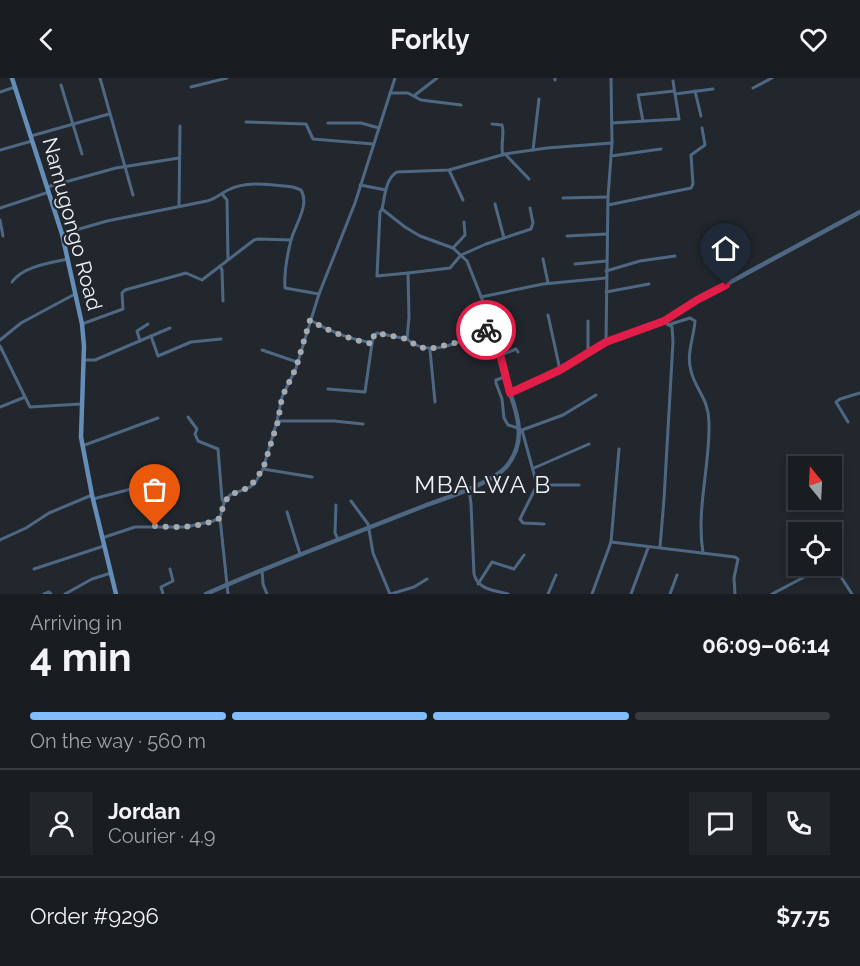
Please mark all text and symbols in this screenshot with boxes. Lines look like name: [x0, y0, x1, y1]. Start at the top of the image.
icon: back: [30, 23, 63, 56]
icon: heart: [797, 23, 830, 56]
text: Forkly: [390, 24, 470, 55]
street label: Namugongo Road: [37, 135, 108, 313]
pin: [700, 223, 751, 285]
icon: home: [709, 232, 742, 265]
courier: [456, 300, 516, 360]
icon: bike: [470, 314, 503, 347]
north arrow: [788, 456, 842, 510]
map controls: [788, 456, 842, 576]
pin: [129, 464, 180, 526]
district label: MBALWA B: [414, 470, 552, 499]
icon: bag: [138, 473, 171, 506]
button: locate: [788, 522, 842, 576]
text: Arriving in: [30, 611, 122, 635]
text: 06:09–06:14: [702, 632, 830, 658]
text: 4 min: [30, 634, 131, 680]
text: On the way · 560 m: [30, 729, 206, 753]
button: person: [30, 792, 93, 855]
button: chat: [689, 792, 752, 855]
button: phone: [767, 792, 830, 855]
text: Jordan: [108, 798, 180, 824]
text: Courier · 4.9: [108, 824, 216, 848]
text: Order #9296: [30, 903, 159, 929]
text: $7.75: [776, 903, 830, 929]

